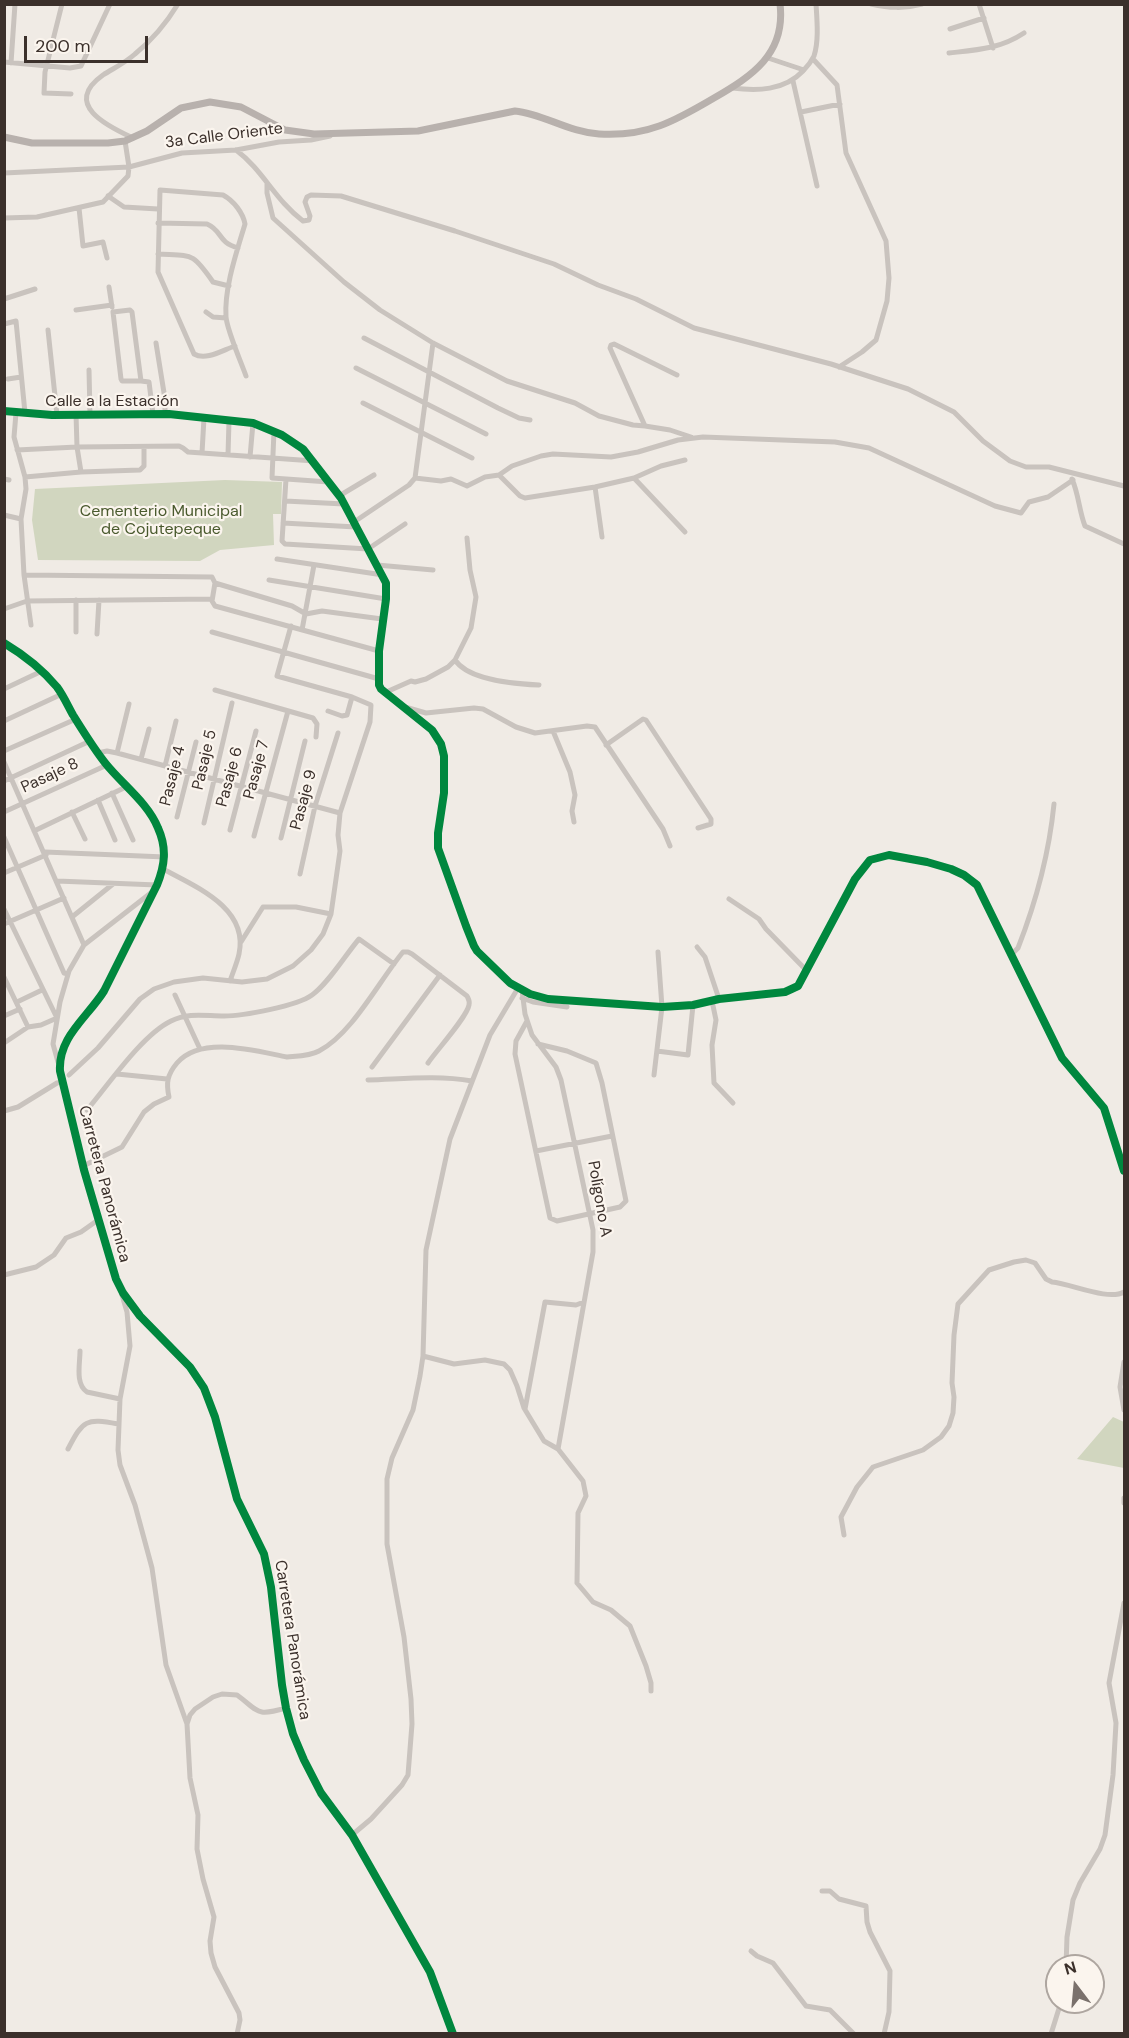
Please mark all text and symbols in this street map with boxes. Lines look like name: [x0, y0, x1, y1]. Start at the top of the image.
scale bar: [27, 24, 152, 62]
text: 200 m: [35, 34, 91, 58]
street label: 3a Calle Oriente: [164, 119, 284, 153]
street label: Calle a la Estación: [45, 392, 179, 412]
park label: Cementerio Municipal de Cojutepeque: [80, 502, 242, 540]
street label: Pasaje 5: [189, 728, 221, 792]
street label: Pasaje 7: [240, 738, 274, 802]
street label: Pasaje 4: [156, 744, 190, 808]
street label: Pasaje 6: [213, 745, 247, 809]
street label: Pasaje 8: [18, 754, 82, 798]
street label: Pasaje 9: [287, 768, 321, 832]
street label: Carretera Panorámica: [74, 1104, 134, 1264]
street label: Polígono A: [583, 1159, 615, 1239]
street label: Carretera Panorámica: [270, 1559, 314, 1721]
north arrow: [1045, 1954, 1105, 2014]
text: N: [1062, 1956, 1079, 1980]

